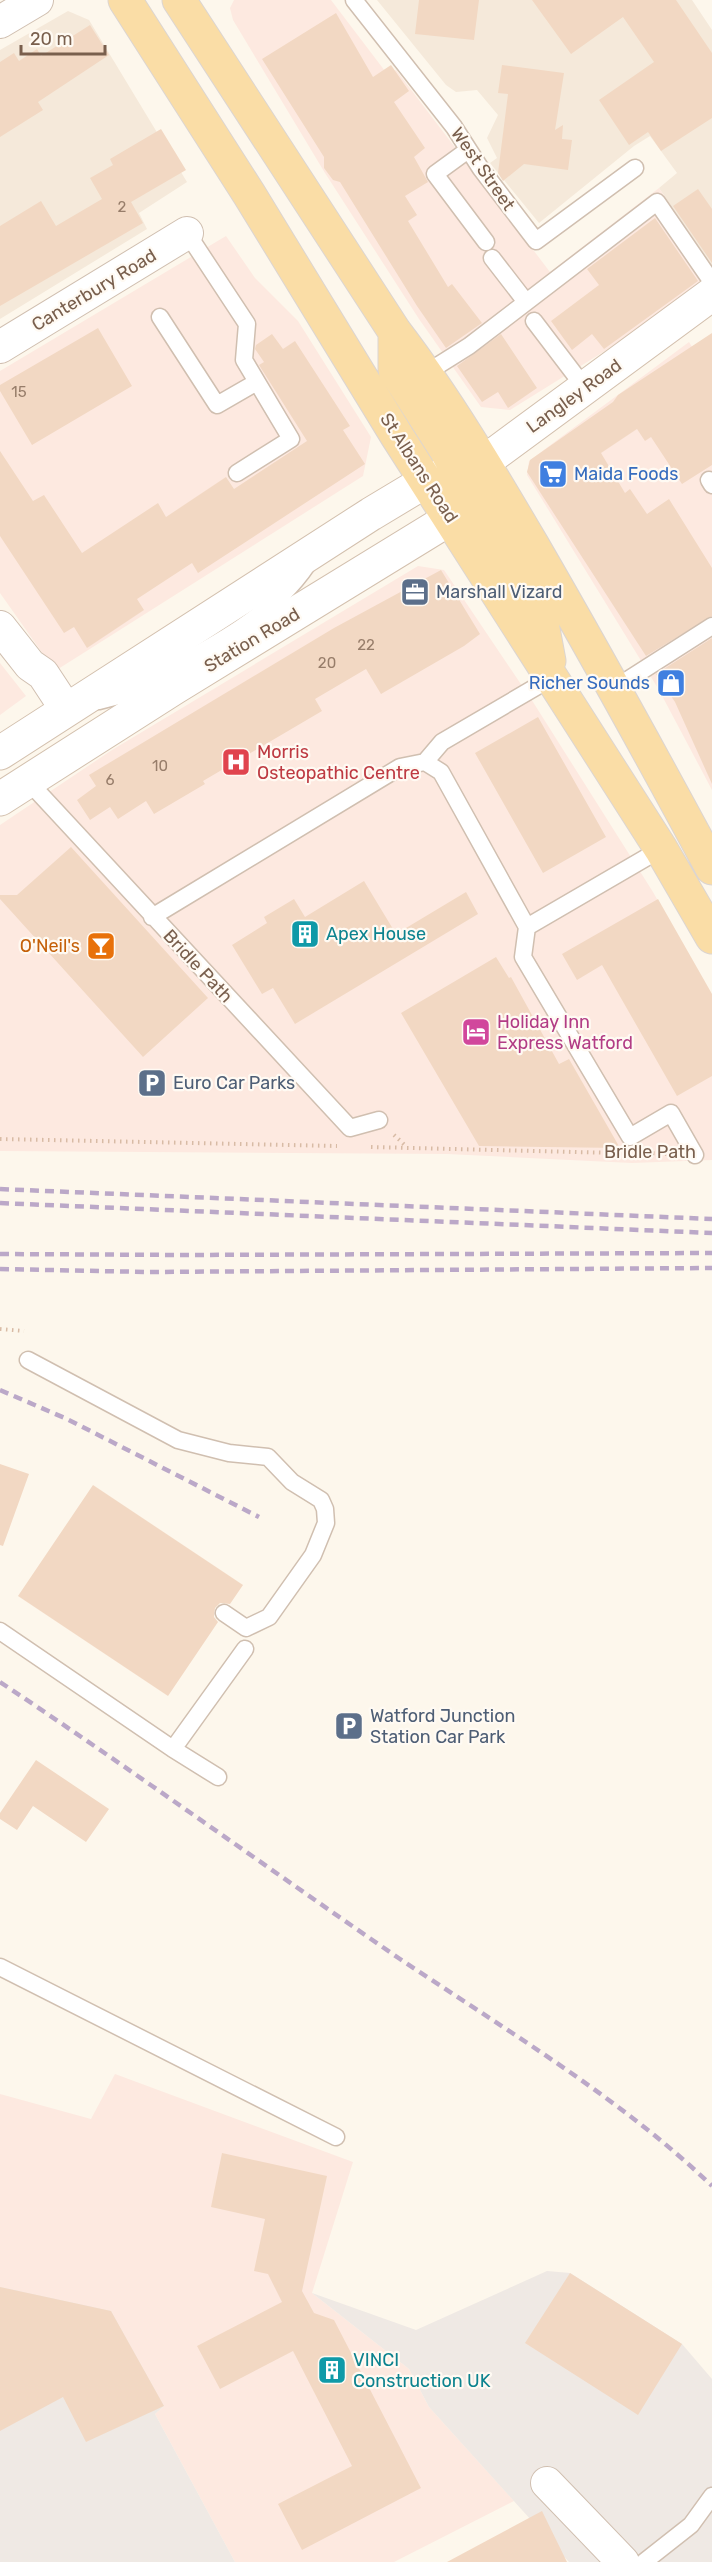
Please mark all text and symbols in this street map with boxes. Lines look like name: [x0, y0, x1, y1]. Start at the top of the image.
scale bar: [21, 18, 105, 56]
text: 20 m: [30, 28, 72, 50]
street label: West Street: [446, 123, 520, 215]
house number: 2: [118, 198, 127, 216]
street label: Canterbury Road: [28, 244, 160, 336]
street label: Langley Road: [522, 354, 626, 438]
house number: 15: [11, 383, 27, 401]
street label: St Albans Road: [375, 409, 463, 527]
supermarket icon: Maida Foods: [537, 458, 569, 490]
place label: Maida Foods: [574, 463, 679, 485]
office icon: Marshall Vizard: [399, 576, 431, 608]
place label: Marshall Vizard: [436, 581, 562, 603]
street label: Station Road: [200, 603, 304, 677]
house number: 22: [357, 636, 375, 654]
house number: 20: [318, 654, 336, 672]
shop icon: Richer Sounds: [655, 667, 687, 699]
place label: Richer Sounds: [529, 672, 650, 694]
place label: Morris Osteopathic Centre: [257, 741, 420, 784]
hospital icon: Morris Osteopathic Centre: [220, 746, 252, 778]
house number: 10: [152, 757, 168, 775]
house number: 6: [105, 771, 115, 789]
building icon: Apex House: [289, 918, 321, 950]
place label: Apex House: [326, 923, 426, 945]
street label: Bridle Path: [159, 925, 237, 1007]
bar icon: O'Neil's: [85, 930, 117, 962]
place label: O'Neil's: [20, 935, 80, 957]
place label: Holiday Inn Express Watford: [497, 1011, 633, 1054]
hotel icon: Holiday Inn Express Watford: [460, 1016, 492, 1048]
parking icon: Euro Car Parks: [136, 1067, 168, 1099]
place label: Euro Car Parks: [173, 1072, 295, 1094]
street label: Bridle Path: [604, 1141, 696, 1163]
place label: Watford Junction Station Car Park: [370, 1705, 515, 1748]
parking icon: Watford Junction Station Car Park: [333, 1710, 365, 1742]
place label: VINCI Construction UK: [353, 2349, 491, 2392]
building icon: VINCI Construction UK: [316, 2354, 348, 2386]

